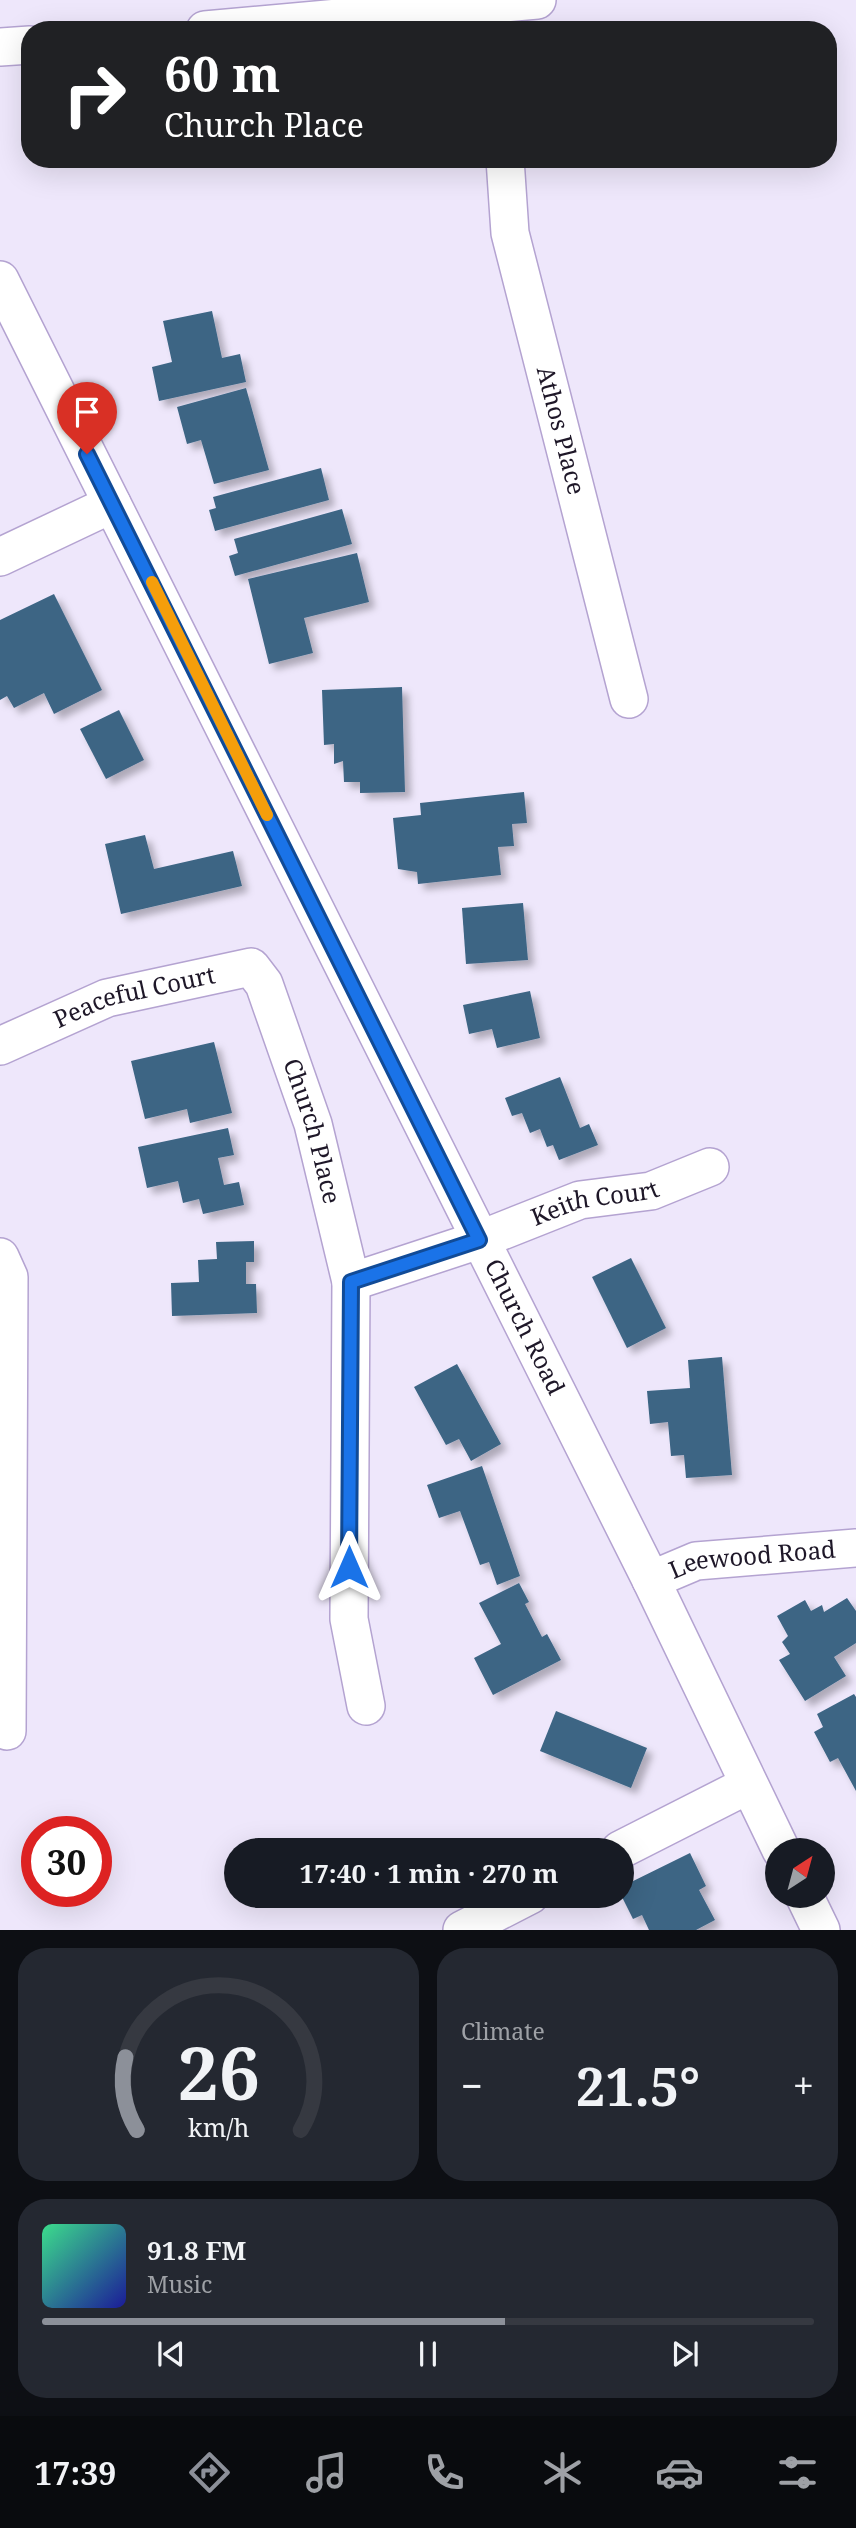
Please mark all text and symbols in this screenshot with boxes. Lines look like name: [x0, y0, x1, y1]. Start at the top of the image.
text: 60 m: [164, 40, 280, 106]
icon: right: [49, 49, 140, 140]
text: Church Place: [164, 103, 364, 146]
street label: Athos Place: [530, 362, 594, 498]
pin: [57, 382, 117, 454]
icon: arrive: [68, 393, 106, 431]
street label: Peaceful Court: [48, 957, 218, 1035]
street label: Church Place: [276, 1054, 350, 1207]
street label: Keith Court: [526, 1172, 664, 1233]
street label: Church Road: [478, 1253, 574, 1400]
position arrow: [312, 1530, 386, 1604]
street label: Leewood Road: [663, 1532, 837, 1586]
speed limit sign: 30: [21, 1816, 112, 1907]
north arrow: [765, 1838, 835, 1908]
map controls: [765, 1838, 835, 1908]
text: 17:40 · 1 min · 270 m: [299, 1855, 559, 1891]
text: Climate: [461, 2015, 545, 2047]
text: 26: [177, 2023, 260, 2122]
text: 21.5°: [576, 2050, 700, 2121]
text: −: [461, 2059, 483, 2111]
text: +: [793, 2059, 814, 2111]
text: km/h: [188, 2110, 249, 2144]
text: 91.8 FM: [147, 2232, 246, 2268]
text: Music: [147, 2268, 212, 2300]
icon: previous: [152, 2335, 190, 2373]
icon: pause: [409, 2335, 447, 2373]
icon: next: [666, 2335, 704, 2373]
icon: directions: [185, 2448, 234, 2497]
icon: music: [302, 2448, 351, 2497]
icon: phone: [420, 2448, 469, 2497]
icon: climate: [538, 2448, 587, 2497]
icon: car: [655, 2448, 704, 2497]
icon: filters: [773, 2448, 822, 2497]
text: 17:39: [34, 2451, 116, 2494]

